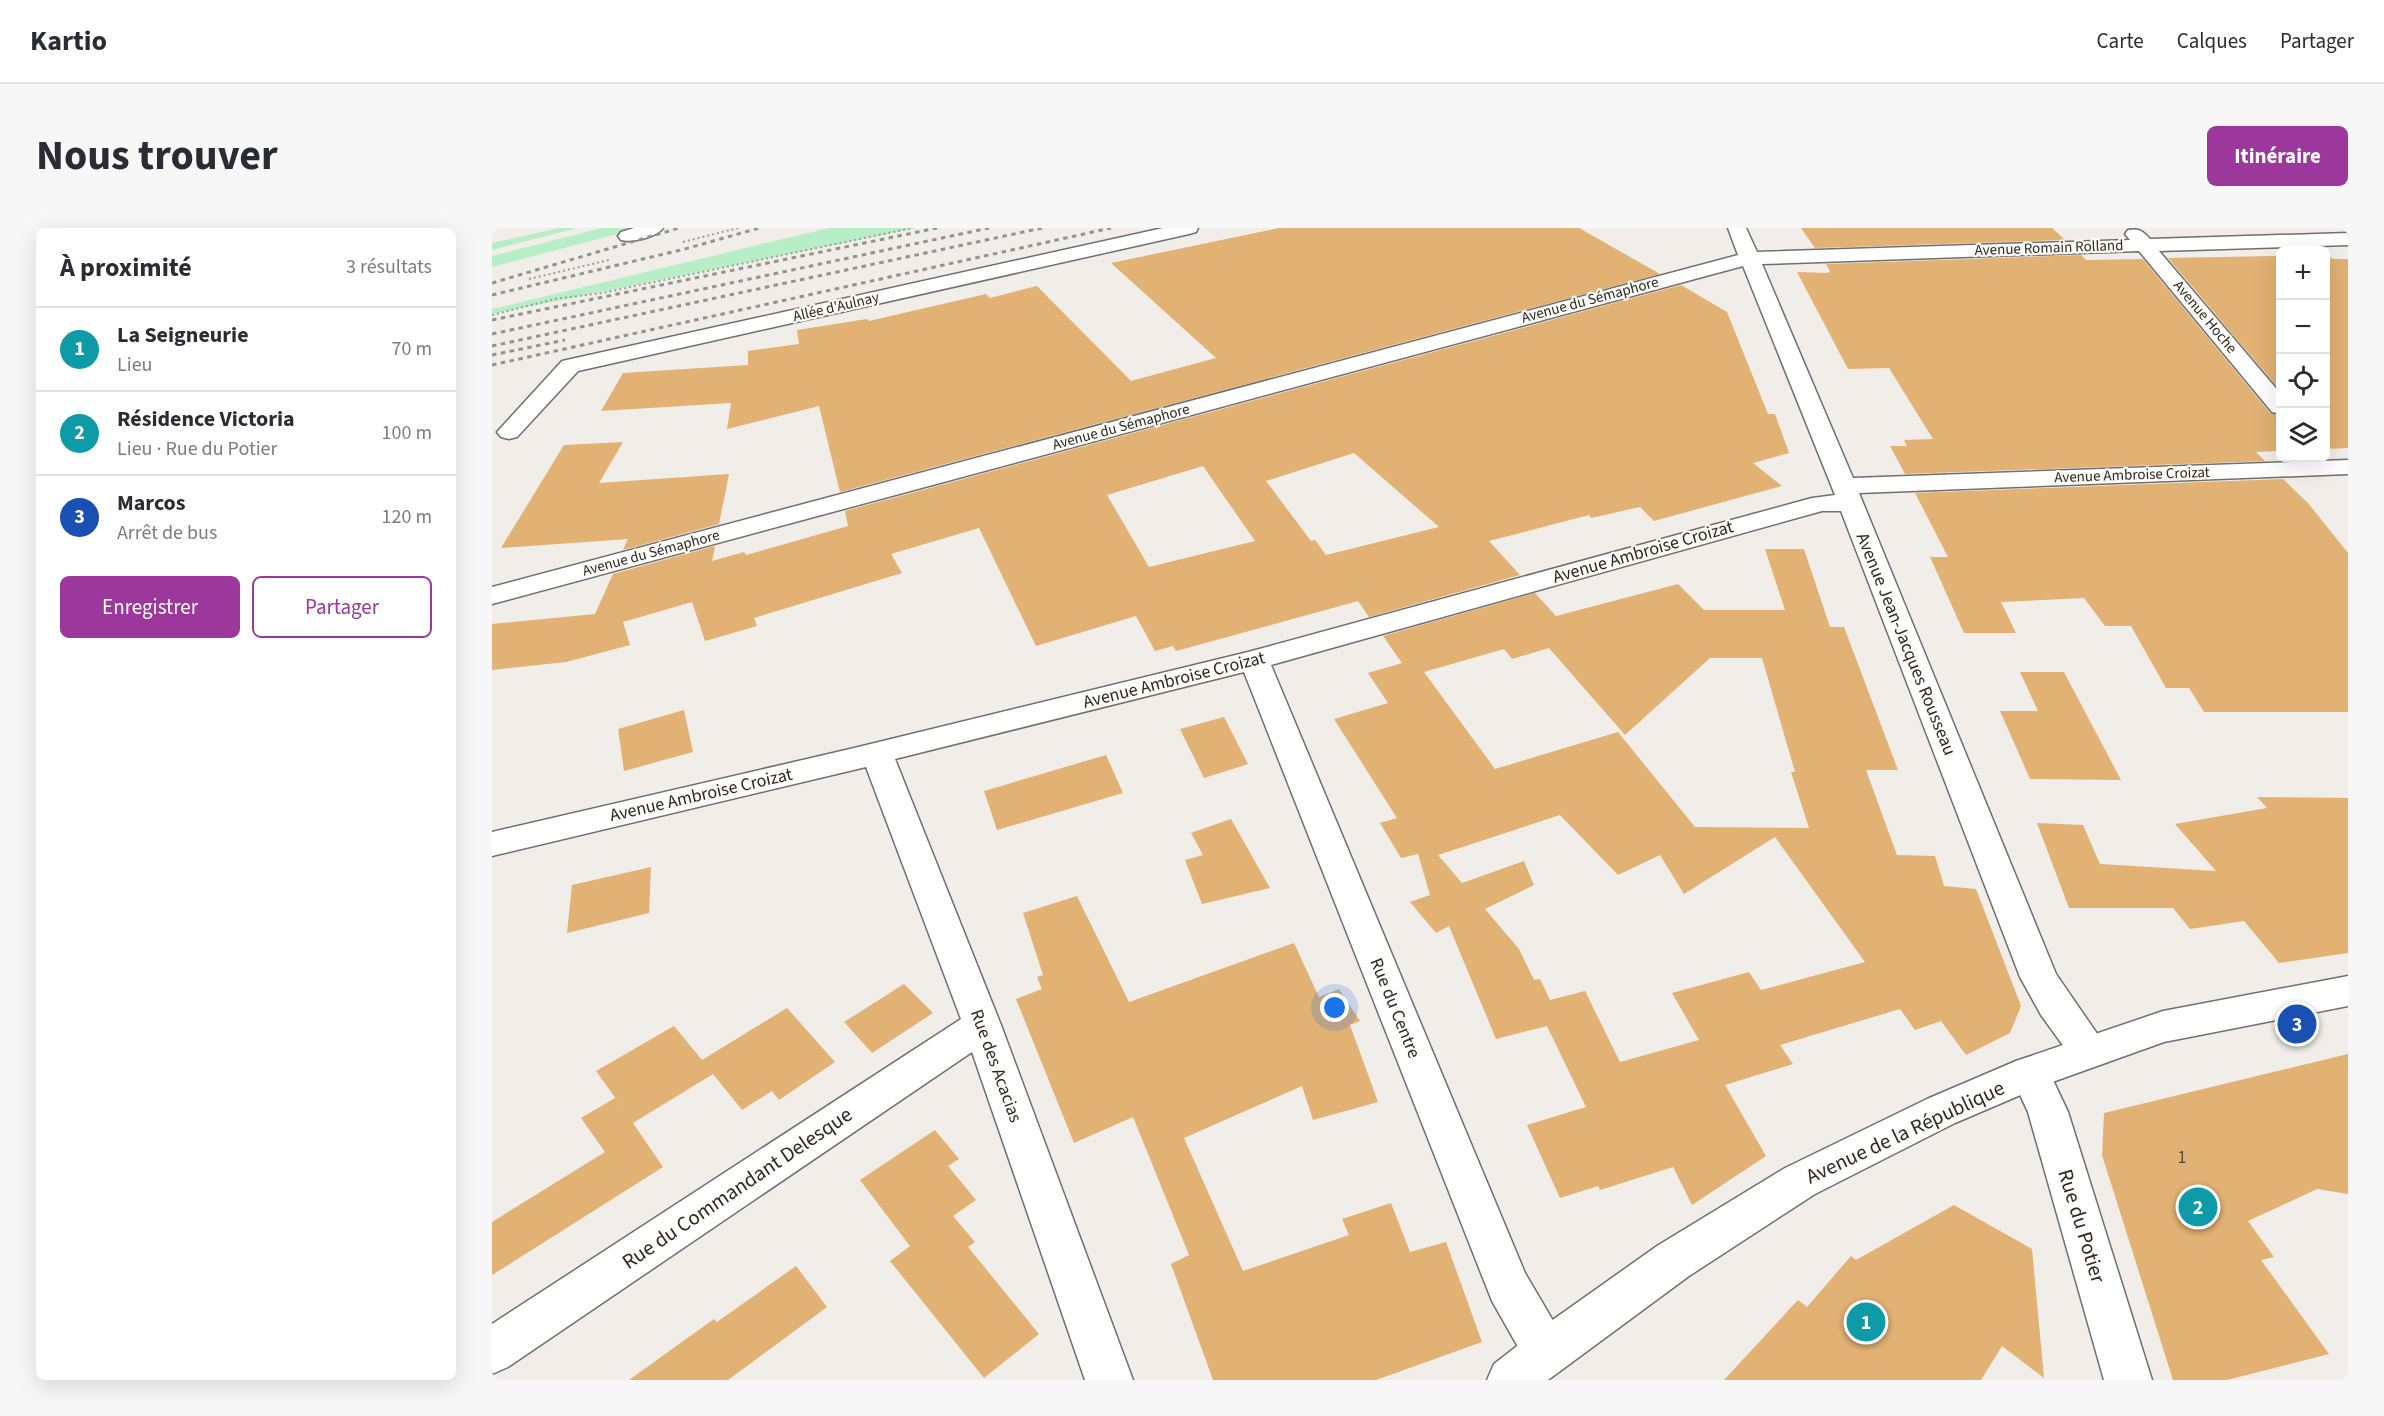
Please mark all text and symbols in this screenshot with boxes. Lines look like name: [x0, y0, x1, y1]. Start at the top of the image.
text: Kartio: [30, 21, 107, 61]
text: Carte: [2097, 26, 2144, 56]
text: Calques: [2177, 26, 2247, 56]
text: Partager: [2280, 26, 2354, 56]
text: Nous trouver: [36, 126, 278, 186]
button: Itinéraire: [2207, 126, 2348, 186]
street label: Avenue Romain Rolland: [1974, 235, 2124, 261]
map controls: [2276, 246, 2330, 462]
button: +: [2276, 246, 2330, 300]
text: À proximité: [60, 249, 192, 286]
text: 3 résultats: [346, 253, 432, 281]
street label: Avenue du Sémaphore: [1519, 272, 1661, 328]
street label: Avenue Hoche: [2168, 276, 2242, 358]
street label: Allée d'Aulnay: [791, 287, 881, 327]
button: −: [2276, 300, 2330, 354]
text: La Seigneurie: [117, 319, 249, 351]
text: 1: [74, 335, 85, 363]
text: 70 m: [392, 335, 432, 363]
text: Lieu: [117, 351, 152, 379]
button: locate: [2276, 354, 2330, 408]
street label: Avenue du Sémaphore: [1050, 399, 1192, 455]
text: Résidence Victoria: [117, 403, 295, 435]
button: layers: [2276, 408, 2330, 462]
text: 2: [74, 419, 85, 447]
text: 100 m: [382, 419, 432, 447]
text: Lieu · Rue du Potier: [117, 435, 277, 463]
street label: Avenue Ambroise Croizat: [2054, 462, 2210, 488]
text: Marcos: [117, 487, 185, 519]
text: 3: [74, 503, 85, 531]
text: 120 m: [382, 503, 432, 531]
street label: Avenue Ambroise Croizat: [1550, 514, 1736, 590]
text: Arrêt de bus: [117, 519, 217, 547]
street label: Avenue du Sémaphore: [580, 525, 722, 581]
street label: Avenue Jean-Jacques Rousseau: [1850, 529, 1962, 759]
button: Enregistrer: [60, 576, 240, 638]
button: Partager: [252, 576, 432, 638]
street label: Avenue Ambroise Croizat: [1080, 645, 1268, 715]
street label: Avenue Ambroise Croizat: [607, 762, 795, 828]
street label: Rue du Centre: [1364, 954, 1426, 1062]
your location: [1320, 993, 1349, 1022]
pin: 3: [2278, 1002, 2316, 1046]
street label: Rue des Acacias: [964, 1006, 1028, 1126]
street label: Avenue de la République: [1801, 1073, 2009, 1191]
street label: Rue du Commandant Delesque: [616, 1100, 858, 1276]
house number: 1: [2178, 1145, 2186, 1170]
street label: Rue du Potier: [2050, 1165, 2114, 1287]
pin: 2: [2178, 1184, 2218, 1230]
pin: 1: [1846, 1300, 1886, 1344]

